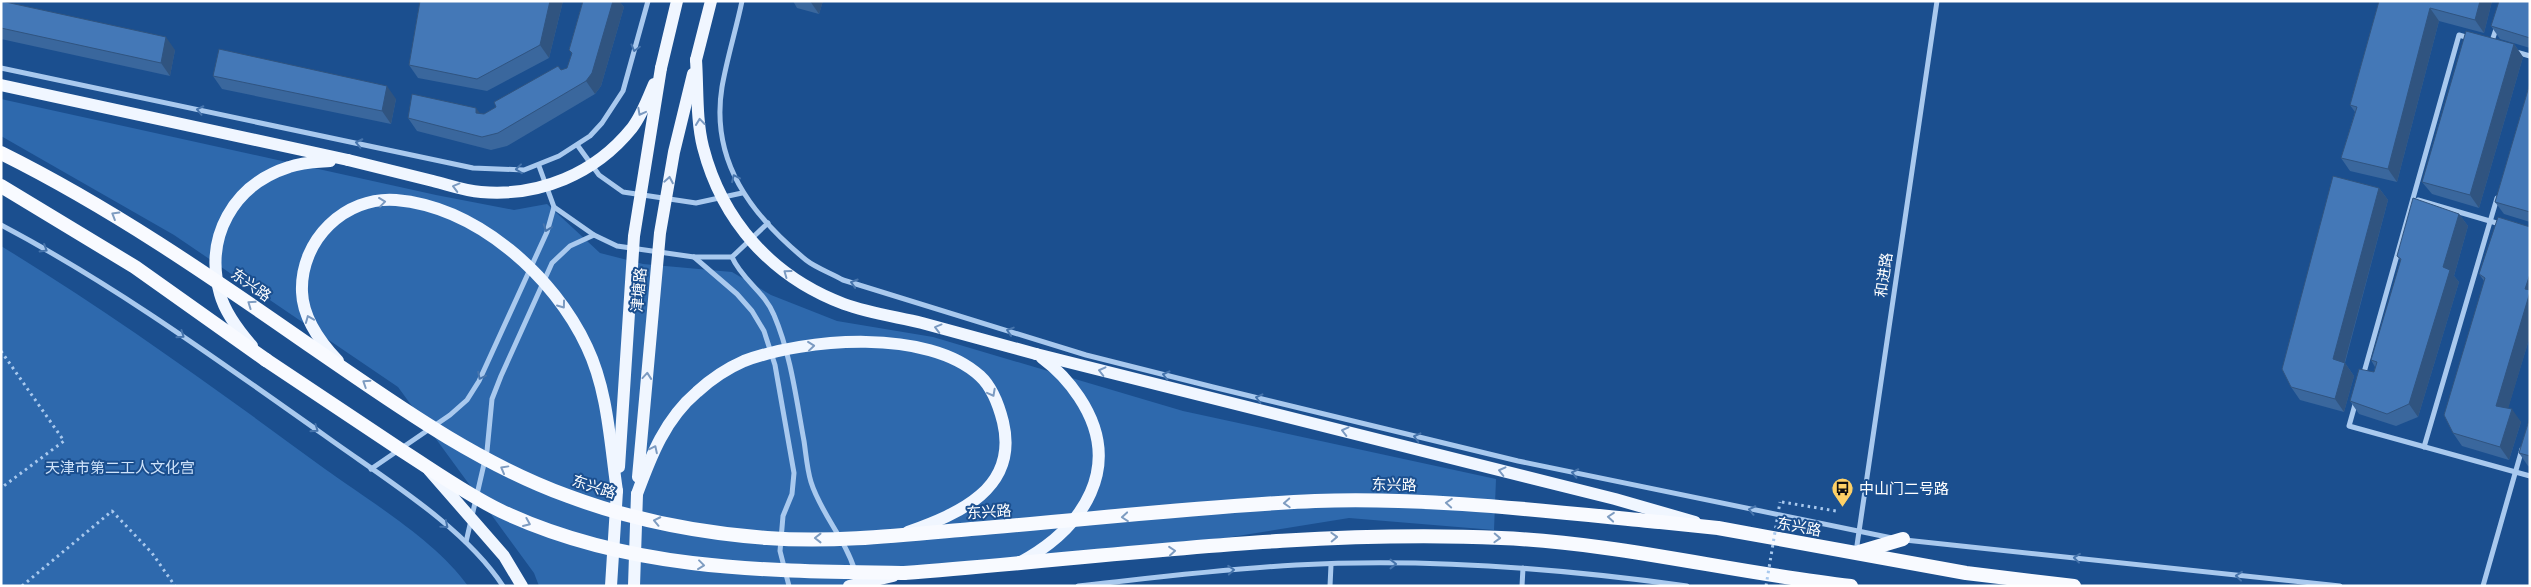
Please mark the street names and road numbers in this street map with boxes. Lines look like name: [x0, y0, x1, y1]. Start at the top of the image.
street label: 和进路: [1872, 251, 1896, 299]
street label: 东兴路: [227, 265, 275, 305]
street label: 津塘路: [628, 267, 650, 313]
street label: 东兴路: [570, 471, 618, 503]
street label: 东兴路: [1371, 476, 1417, 494]
street label: 东兴路: [966, 501, 1012, 523]
street label: 东兴路: [1775, 514, 1823, 540]

